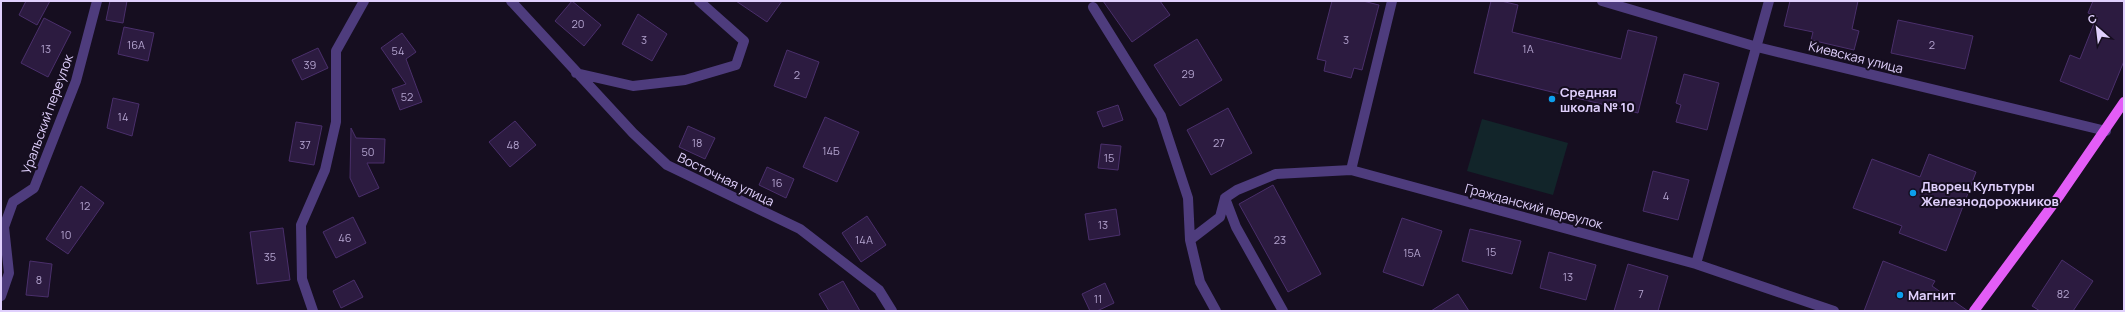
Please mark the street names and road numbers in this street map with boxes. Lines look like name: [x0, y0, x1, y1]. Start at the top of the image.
street label: Киевская улица: [1807, 37, 1905, 77]
street label: Уральский переулок: [17, 51, 77, 176]
street label: Восточная улица: [675, 148, 777, 210]
street label: Гражданский переулок: [1463, 179, 1605, 233]

